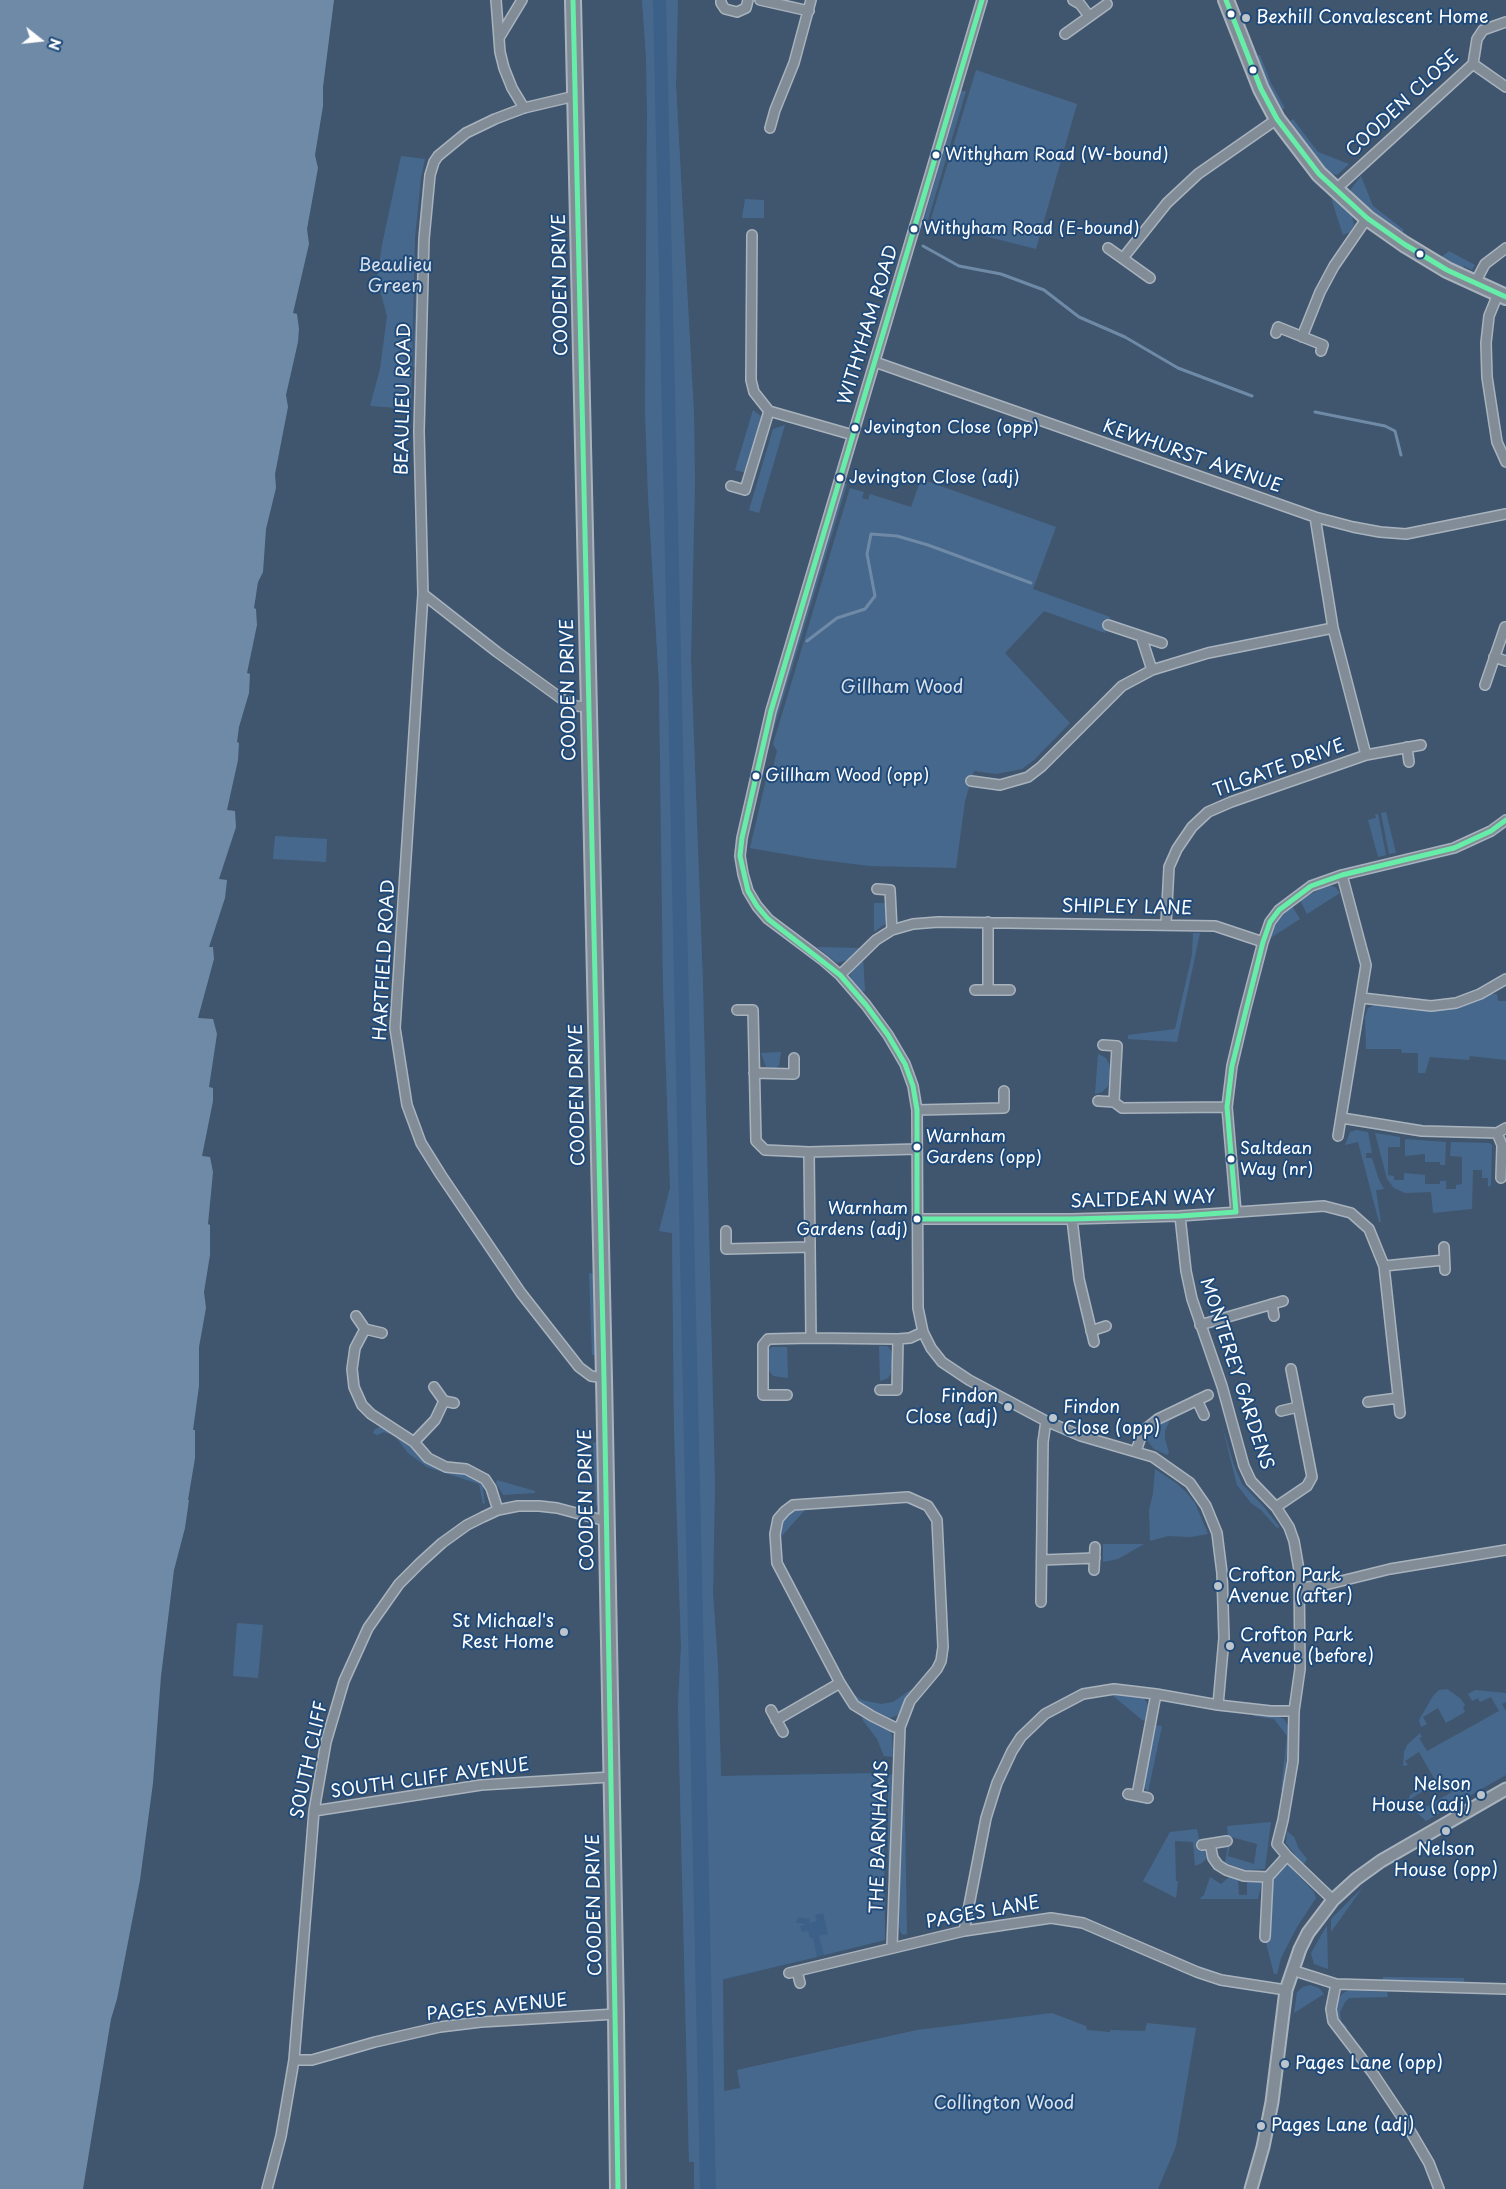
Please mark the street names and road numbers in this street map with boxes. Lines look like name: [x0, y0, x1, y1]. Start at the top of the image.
street label: COODEN CLOSE: [1342, 46, 1464, 162]
street label: COODEN DRIVE: [549, 214, 573, 356]
street label: WITHYHAM ROAD: [834, 242, 904, 408]
street label: BEAULIEU ROAD: [392, 323, 416, 475]
street label: KEWHURST AVENUE: [1100, 416, 1284, 498]
street label: COODEN DRIVE: [557, 619, 581, 761]
street label: TILGATE DRIVE: [1210, 735, 1348, 803]
street label: HARTFIELD ROAD: [370, 879, 400, 1041]
street label: SHIPLEY LANE: [1061, 896, 1193, 920]
street label: COODEN DRIVE: [566, 1024, 590, 1166]
street label: SALTDEAN WAY: [1070, 1187, 1216, 1213]
street label: MONTEREY GARDENS: [1195, 1275, 1277, 1473]
street label: COODEN DRIVE: [575, 1429, 599, 1571]
street label: SOUTH CLIFF: [287, 1699, 333, 1821]
street label: SOUTH CLIFF AVENUE: [329, 1754, 531, 1804]
street label: THE BARNHAMS: [867, 1760, 893, 1914]
street label: COODEN DRIVE: [583, 1834, 607, 1976]
street label: PAGES LANE: [924, 1892, 1042, 1934]
street label: PAGES AVENUE: [425, 1990, 569, 2026]

